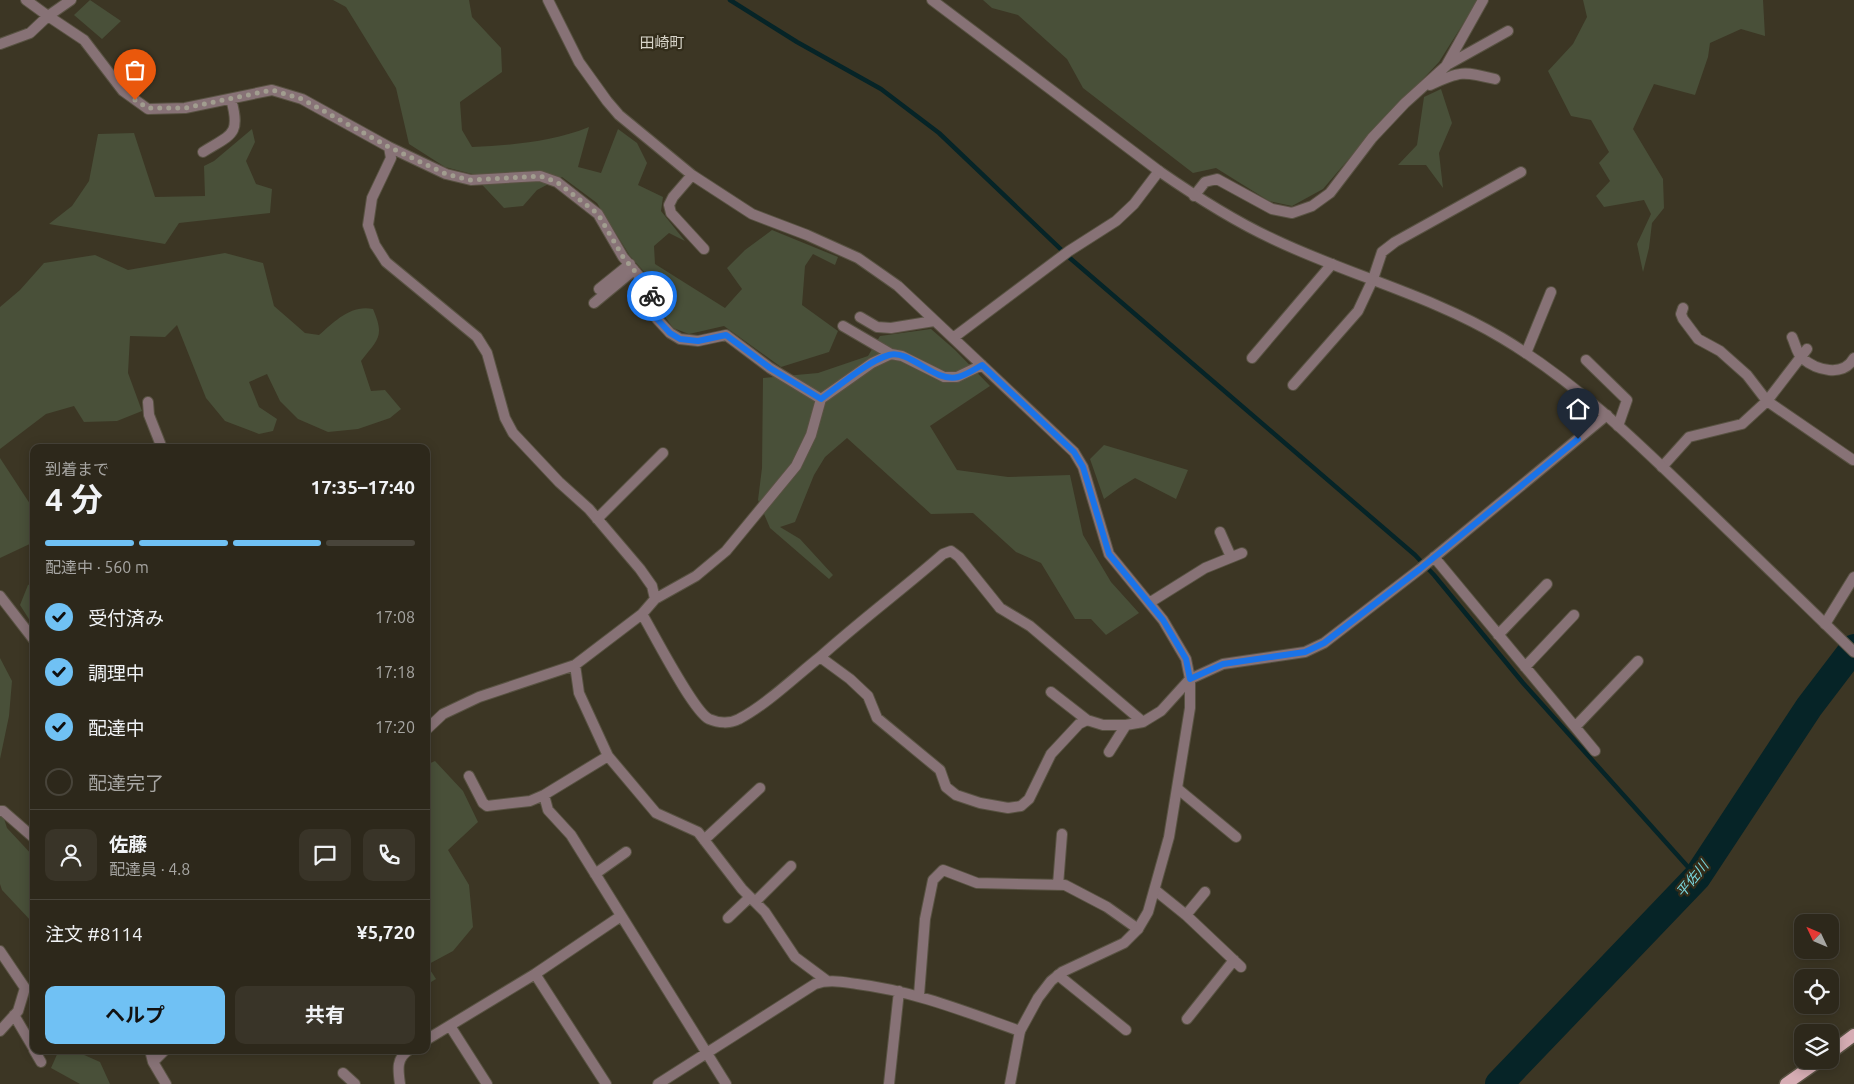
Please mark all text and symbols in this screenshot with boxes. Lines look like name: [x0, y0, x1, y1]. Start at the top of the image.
district label: 田崎町: [639, 34, 685, 51]
pin: [114, 49, 156, 100]
icon: bag: [121, 56, 149, 84]
courier: [627, 271, 677, 321]
icon: bike: [638, 282, 666, 310]
pin: [1557, 388, 1599, 439]
icon: home: [1564, 395, 1592, 423]
text: 到着まで: [45, 460, 109, 478]
text: 17:35–17:40: [310, 476, 415, 498]
text: 4 分: [45, 481, 103, 517]
text: 配達中 · 560 m: [45, 558, 149, 576]
icon: check: [45, 603, 73, 631]
text: 受付済み: [88, 607, 164, 629]
text: 17:08: [375, 608, 415, 626]
icon: check: [45, 658, 73, 686]
text: 調理中: [88, 662, 145, 684]
text: 17:18: [375, 663, 415, 681]
icon: check: [45, 713, 73, 741]
text: 配達中: [88, 717, 145, 739]
text: 17:20: [375, 718, 415, 736]
text: 配達完了: [88, 772, 164, 794]
button: person: [45, 829, 97, 881]
button: chat: [299, 829, 351, 881]
button: phone: [363, 829, 415, 881]
text: 佐藤: [109, 833, 147, 855]
water label: 平佐川: [1673, 856, 1713, 900]
text: 配達員 · 4.8: [109, 860, 190, 878]
north arrow: [1794, 914, 1839, 959]
map controls: [1794, 914, 1839, 1069]
text: ¥5,720: [357, 921, 415, 943]
text: 注文 #8114: [45, 923, 143, 945]
button: locate: [1794, 969, 1839, 1014]
button: ヘルプ: [45, 986, 225, 1044]
button: 共有: [235, 986, 415, 1044]
button: layers: [1794, 1024, 1839, 1069]

